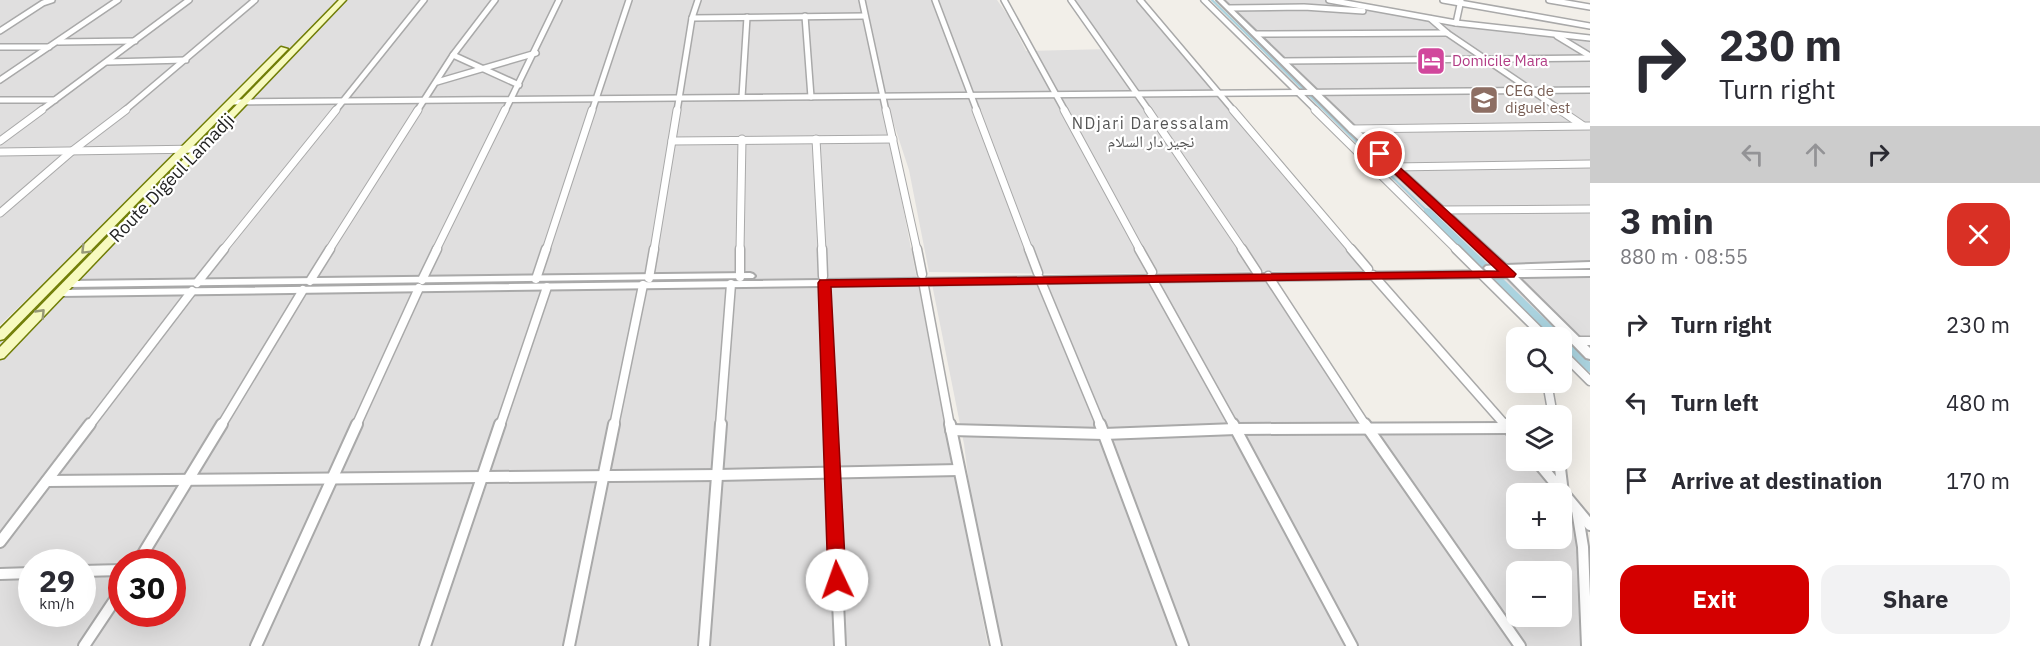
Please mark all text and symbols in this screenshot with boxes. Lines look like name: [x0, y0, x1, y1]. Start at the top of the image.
text: 230 m: [1719, 18, 1842, 73]
icon: right: [1620, 24, 1698, 102]
hotel icon: Domicile Mara: [1415, 45, 1447, 77]
place label: Domicile Mara: [1452, 51, 1548, 70]
text: Turn right: [1719, 71, 1836, 106]
place label: CEG de diguel est: [1505, 81, 1570, 117]
school or university icon: CEG de diguel est: [1468, 84, 1500, 116]
street label: Route Digeul Lamadji: [104, 108, 239, 247]
district label: NDjari Daressalam نجير دار السلام: [1072, 113, 1230, 152]
pin: [1354, 128, 1405, 179]
icon: arrive: [1363, 137, 1396, 170]
icon: left: [1736, 138, 1769, 171]
icon: ahead: [1799, 138, 1832, 171]
icon: right: [1862, 138, 1895, 171]
text: 3 min: [1620, 197, 1714, 244]
button: close: [1947, 203, 2010, 266]
one-way arrow: [82, 242, 93, 253]
text: 880 m · 08:55: [1620, 243, 1748, 270]
icon: right: [1620, 308, 1653, 341]
one-way arrow: [33, 310, 44, 321]
text: Turn right: [1671, 310, 1772, 339]
text: 230 m: [1946, 310, 2010, 339]
map controls: [1506, 327, 1572, 627]
button: search: [1506, 327, 1572, 393]
icon: left: [1620, 386, 1653, 419]
text: Turn left: [1671, 388, 1759, 417]
text: 480 m: [1946, 388, 2010, 417]
button: layers: [1506, 405, 1572, 471]
icon: arrive: [1620, 464, 1653, 497]
text: Arrive at destination: [1671, 466, 1882, 495]
text: 170 m: [1946, 466, 2010, 495]
button: +: [1506, 483, 1572, 549]
position arrow: [805, 548, 869, 612]
speed limit sign: 30: [108, 549, 186, 627]
text: 29: [39, 561, 75, 600]
button: −: [1506, 561, 1572, 627]
button: Exit: [1620, 565, 1809, 634]
button: Share: [1821, 565, 2010, 634]
text: km/h: [39, 594, 75, 613]

